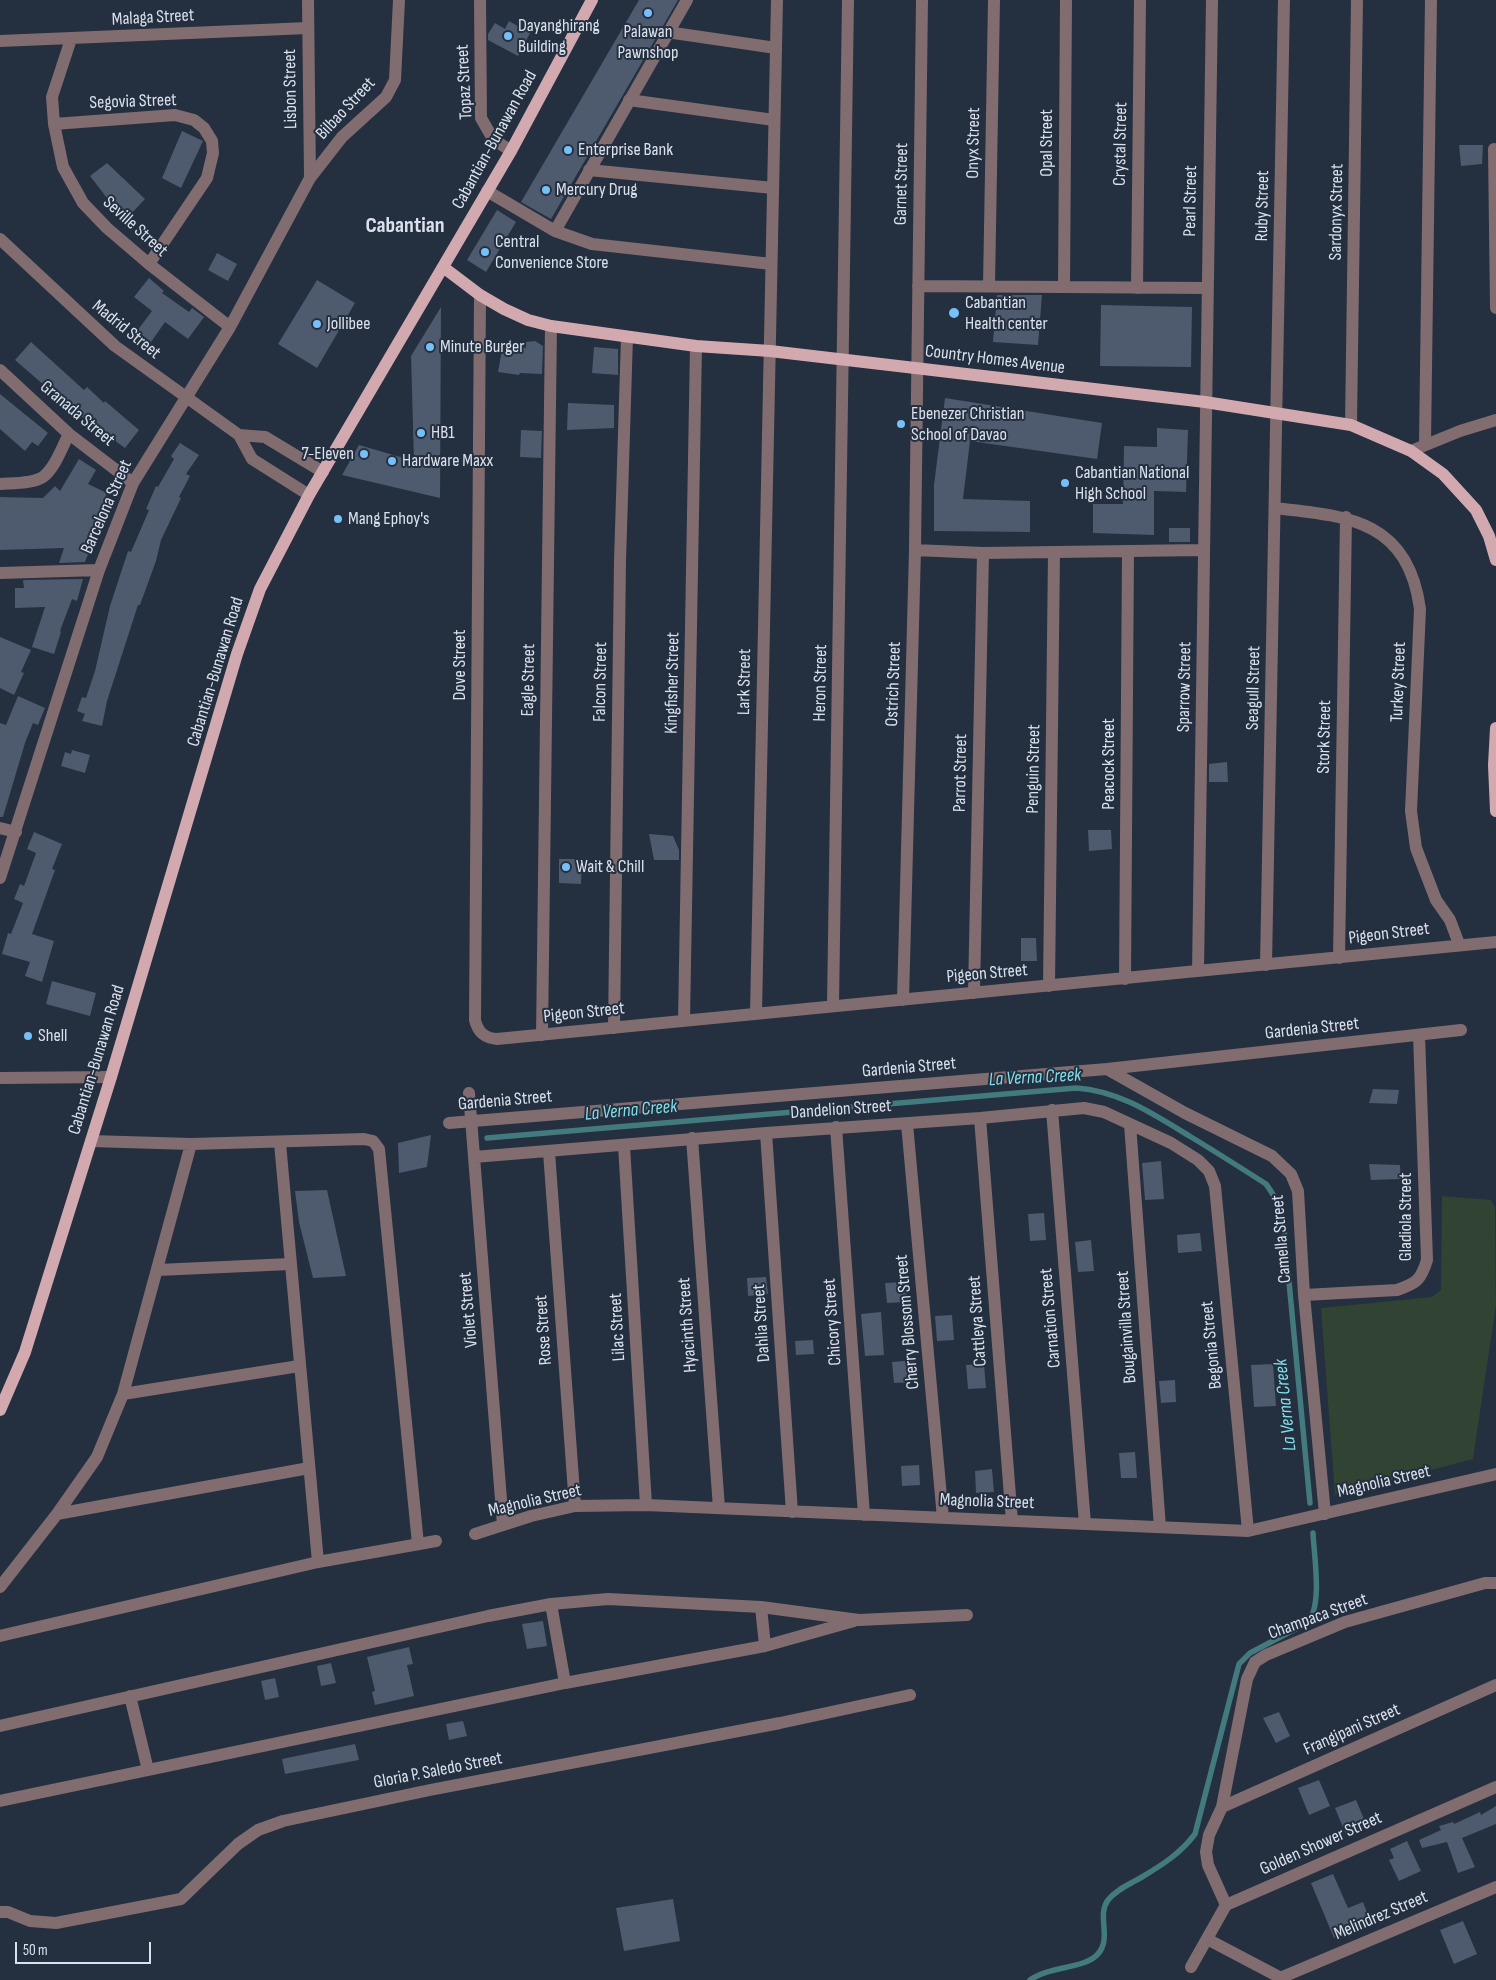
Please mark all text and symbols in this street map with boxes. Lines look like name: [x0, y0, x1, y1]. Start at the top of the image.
street label: Malaga Street: [111, 5, 195, 31]
marker: Palawan Pawnshop: [642, 7, 654, 19]
place label: Dayanghirang Building: [518, 15, 600, 58]
place label: Palawan Pawnshop: [617, 21, 679, 64]
marker: Dayanghirang Building: [502, 30, 514, 42]
street label: Topaz Street: [452, 44, 478, 120]
street label: Lisbon Street: [280, 49, 302, 129]
street label: Cabantian-Bunawan Road: [448, 67, 542, 213]
street label: Bilbao Street: [312, 73, 380, 145]
street label: Segovia Street: [89, 90, 177, 114]
street label: Crystal Street: [1109, 102, 1133, 186]
street label: Onyx Street: [963, 107, 985, 179]
street label: Opal Street: [1036, 109, 1058, 177]
place label: Enterprise Bank: [578, 139, 673, 161]
street label: Garnet Street: [890, 143, 914, 225]
marker: Enterprise Bank: [562, 144, 574, 156]
street label: Sardonyx Street: [1325, 163, 1349, 261]
street label: Pearl Street: [1180, 165, 1202, 237]
street label: Ruby Street: [1252, 170, 1274, 242]
place label: Mercury Drug: [556, 179, 637, 201]
marker: Mercury Drug: [540, 184, 552, 196]
street label: Seville Street: [98, 192, 172, 262]
district label: Cabantian: [365, 213, 445, 239]
place label: Central Convenience Store: [495, 231, 609, 274]
marker: Central Convenience Store: [479, 246, 491, 258]
place label: Cabantian Health center: [965, 292, 1048, 334]
street label: Madrid Street: [87, 296, 165, 364]
marker: Cabantian Health center: [947, 306, 961, 320]
place label: Jollibee: [327, 313, 371, 335]
marker: Jollibee: [311, 318, 323, 330]
place label: Minute Burger: [440, 336, 524, 358]
marker: Minute Burger: [424, 341, 436, 353]
street label: Country Homes Avenue: [924, 341, 1066, 379]
street label: Granada Street: [35, 377, 119, 451]
place label: Ebenezer Christian School of Davao: [911, 403, 1024, 446]
marker: Ebenezer Christian School of Davao: [895, 418, 907, 430]
place label: HB1: [431, 422, 454, 444]
marker: HB1: [415, 427, 427, 439]
place label: 7-Eleven: [301, 443, 354, 465]
marker: 7-Eleven: [358, 448, 370, 460]
place label: Hardware Maxx: [402, 450, 493, 472]
marker: Hardware Maxx: [386, 455, 398, 467]
street label: Barcelona Street: [77, 457, 137, 557]
place label: Cabantian National High School: [1075, 462, 1189, 504]
marker: Cabantian National High School: [1059, 477, 1071, 489]
place label: Mang Ephoy's: [348, 508, 430, 530]
marker: Mang Ephoy's: [332, 513, 344, 525]
street label: Cabantian-Bunawan Road: [183, 595, 249, 749]
street label: Dove Street: [449, 629, 471, 701]
street label: Kingfisher Street: [661, 632, 685, 734]
street label: Ostrich Street: [882, 641, 906, 727]
street label: Falcon Street: [590, 642, 612, 722]
street label: Sparrow Street: [1173, 642, 1197, 732]
street label: Turkey Street: [1387, 642, 1411, 722]
street label: Eagle Street: [518, 643, 540, 717]
street label: Heron Street: [810, 644, 832, 722]
street label: Seagull Street: [1242, 646, 1266, 730]
street label: Lark Street: [734, 649, 756, 715]
street label: Stork Street: [1314, 700, 1336, 774]
street label: Peacock Street: [1098, 718, 1120, 810]
street label: Penguin Street: [1022, 724, 1046, 814]
street label: Parrot Street: [950, 734, 972, 812]
place label: Wait & Chill: [576, 856, 644, 878]
marker: Wait & Chill: [560, 861, 572, 873]
street label: Pigeon Street: [1347, 918, 1431, 950]
street label: Pigeon Street: [946, 960, 1028, 988]
street label: Cabantian-Bunawan Road: [64, 983, 130, 1137]
street label: Pigeon Street: [542, 998, 626, 1028]
street label: Gardenia Street: [1264, 1013, 1360, 1045]
place label: Shell: [38, 1025, 67, 1047]
marker: Shell: [22, 1030, 34, 1042]
street label: Gardenia Street: [861, 1053, 957, 1083]
water label: La Verna Creek: [988, 1064, 1082, 1092]
street label: Gardenia Street: [457, 1086, 553, 1116]
water label: La Verna Creek: [584, 1096, 678, 1126]
street label: Dandelion Street: [790, 1096, 892, 1124]
street label: Gladiola Street: [1395, 1173, 1417, 1261]
street label: Camella Street: [1267, 1194, 1297, 1284]
street label: Cherry Blossom Street: [891, 1254, 925, 1390]
street label: Carnation Street: [1036, 1267, 1066, 1369]
street label: Bougainvilla Street: [1112, 1270, 1142, 1384]
street label: Violet Street: [455, 1271, 483, 1349]
street label: Cattleya Street: [964, 1275, 992, 1367]
street label: Hyacinth Street: [674, 1277, 702, 1373]
street label: Chicory Street: [819, 1278, 847, 1366]
street label: Dahlia Street: [748, 1283, 776, 1363]
street label: Lilac Street: [605, 1292, 631, 1362]
street label: Rose Street: [531, 1294, 557, 1366]
street label: Begonia Street: [1197, 1300, 1227, 1390]
water label: La Verna Creek: [1270, 1358, 1302, 1452]
street label: Magnolia Street: [1335, 1461, 1433, 1503]
street label: Magnolia Street: [486, 1480, 584, 1522]
street label: Magnolia Street: [939, 1490, 1035, 1514]
street label: Champaca Street: [1265, 1589, 1371, 1645]
street label: Frangipani Street: [1301, 1699, 1403, 1761]
street label: Gloria P. Saledo Street: [372, 1748, 504, 1794]
street label: Golden Shower Street: [1257, 1807, 1385, 1881]
street label: Melindrez Street: [1331, 1887, 1431, 1945]
scale bar: [18, 1932, 154, 1964]
text: 50 m: [23, 1941, 48, 1960]

